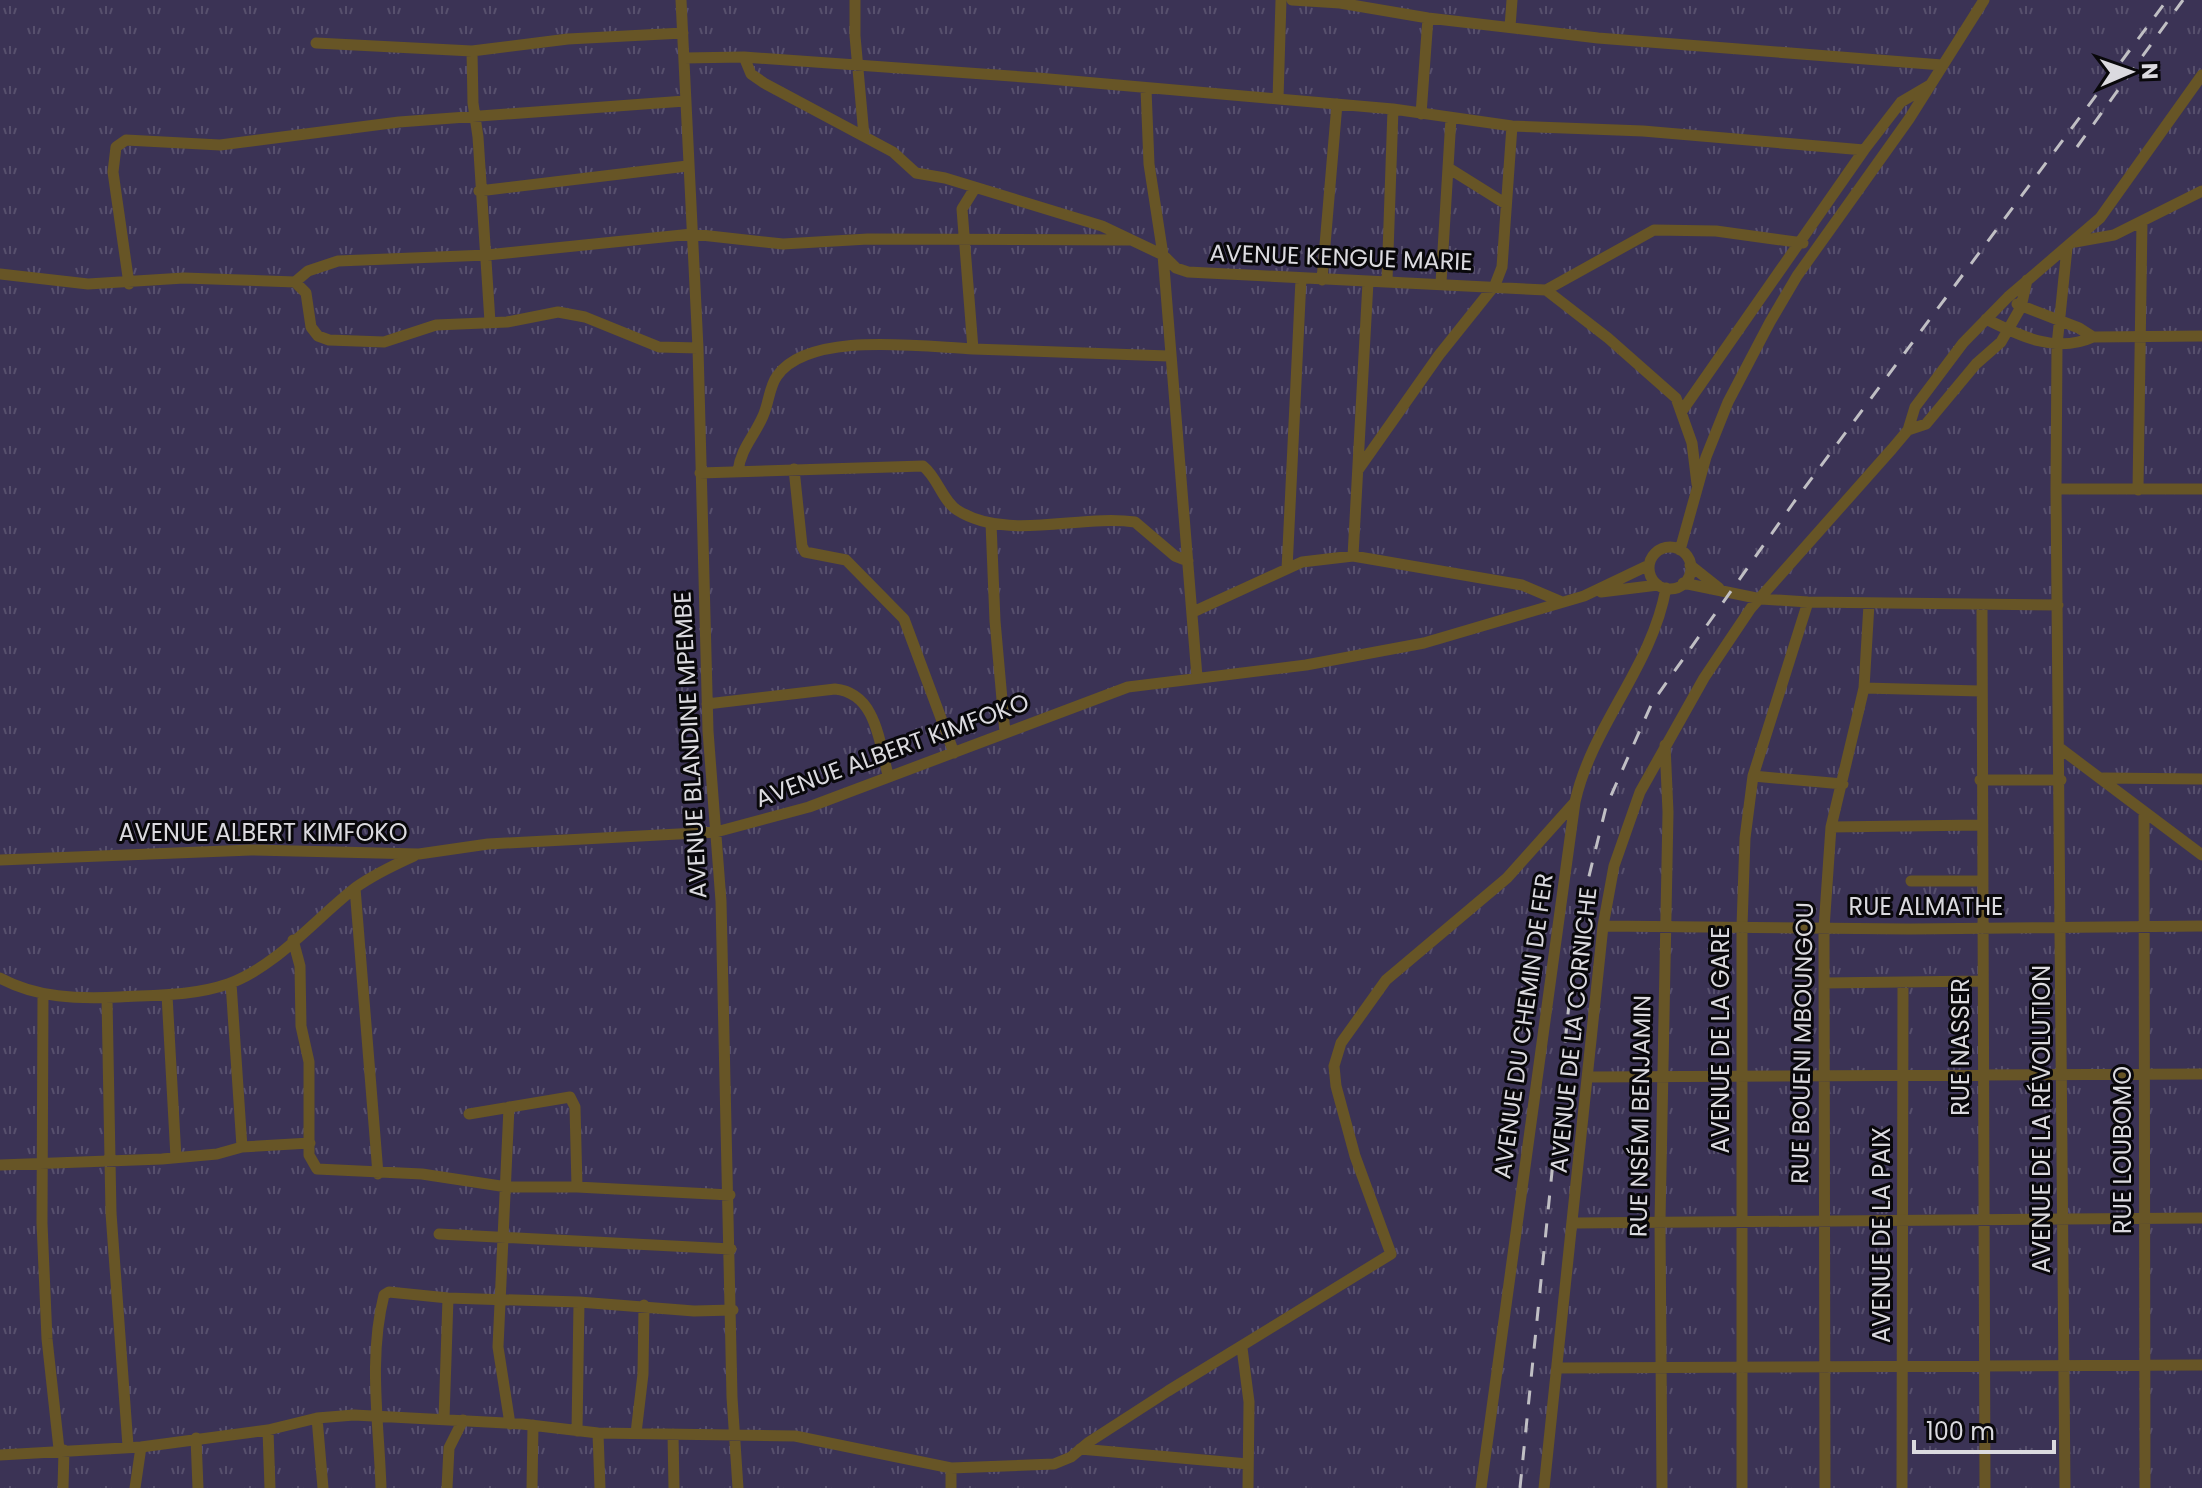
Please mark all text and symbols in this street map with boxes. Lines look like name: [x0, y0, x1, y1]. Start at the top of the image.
north arrow: [2090, 32, 2170, 112]
text: N: [2134, 63, 2165, 80]
street label: AVENUE KENGUE MARIE: [1209, 236, 1473, 278]
street label: AVENUE BLANDINE MPEMBE: [665, 591, 715, 899]
street label: AVENUE ALBERT KIMFOKO: [750, 685, 1034, 815]
street label: AVENUE ALBERT KIMFOKO: [118, 816, 408, 849]
street label: AVENUE DU CHEMIN DE FER: [1485, 871, 1561, 1181]
street label: AVENUE DE LA CORNICHE: [1542, 885, 1604, 1175]
street label: RUE ALMATHE: [1849, 890, 2003, 923]
street label: RUE BOUENI MBOUNGOU: [1783, 902, 1821, 1184]
street label: AVENUE DE LA GARE: [1704, 927, 1737, 1153]
street label: AVENUE DE LA RÉVOLUTION: [2025, 965, 2058, 1273]
street label: RUE NASSER: [1944, 978, 1977, 1116]
street label: RUE NSÉMI BENJAMIN: [1621, 995, 1659, 1237]
street label: RUE LOUBOMO: [2106, 1066, 2139, 1234]
street label: AVENUE DE LA PAIX: [1865, 1127, 1898, 1343]
scale bar: [1914, 1404, 2054, 1454]
text: 100 m: [1926, 1415, 1995, 1448]

